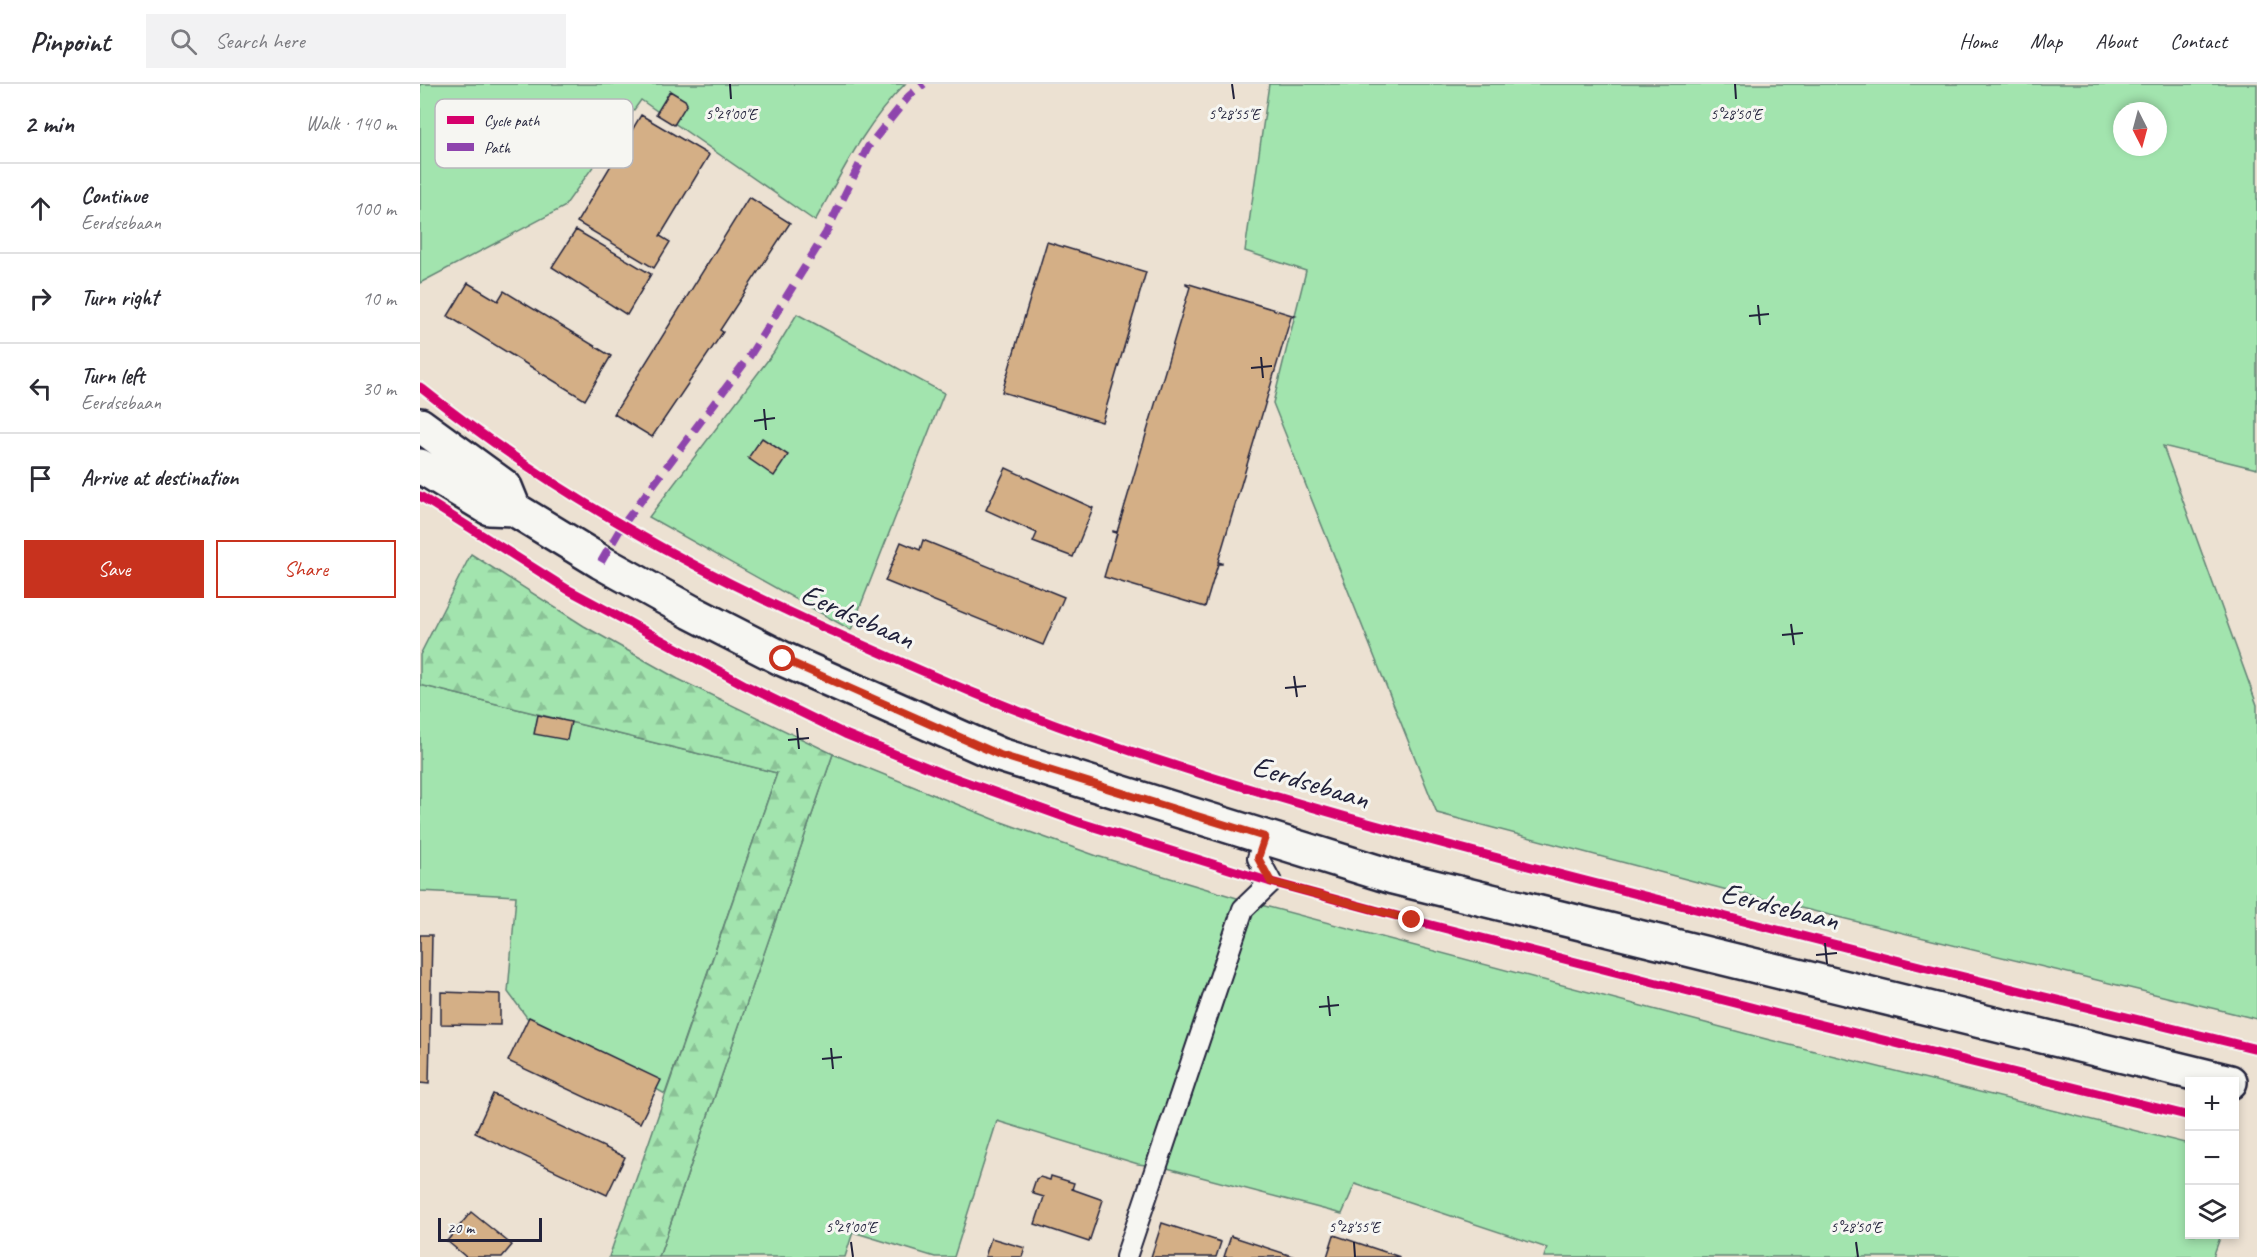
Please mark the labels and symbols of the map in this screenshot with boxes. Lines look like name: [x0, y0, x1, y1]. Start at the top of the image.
legend: [435, 99, 633, 168]
north arrow: [2113, 102, 2167, 156]
text: 5°29'00"E: [705, 105, 759, 124]
text: 5°28'55"E: [1208, 105, 1262, 124]
text: 5°28'50"E: [1710, 105, 1764, 124]
text: Cycle path: [484, 111, 540, 131]
text: Path: [484, 138, 511, 158]
street label: Eerdsebaan: [795, 574, 921, 658]
route start: [769, 645, 795, 671]
street label: Eerdsebaan: [1248, 746, 1374, 818]
street label: Eerdsebaan: [1717, 873, 1843, 939]
route end: [1398, 906, 1424, 932]
scale bar: [438, 1215, 542, 1242]
text: 5°29'00"E: [825, 1218, 879, 1237]
text: 5°28'55"E: [1328, 1218, 1382, 1237]
text: 5°28'50"E: [1830, 1218, 1884, 1237]

